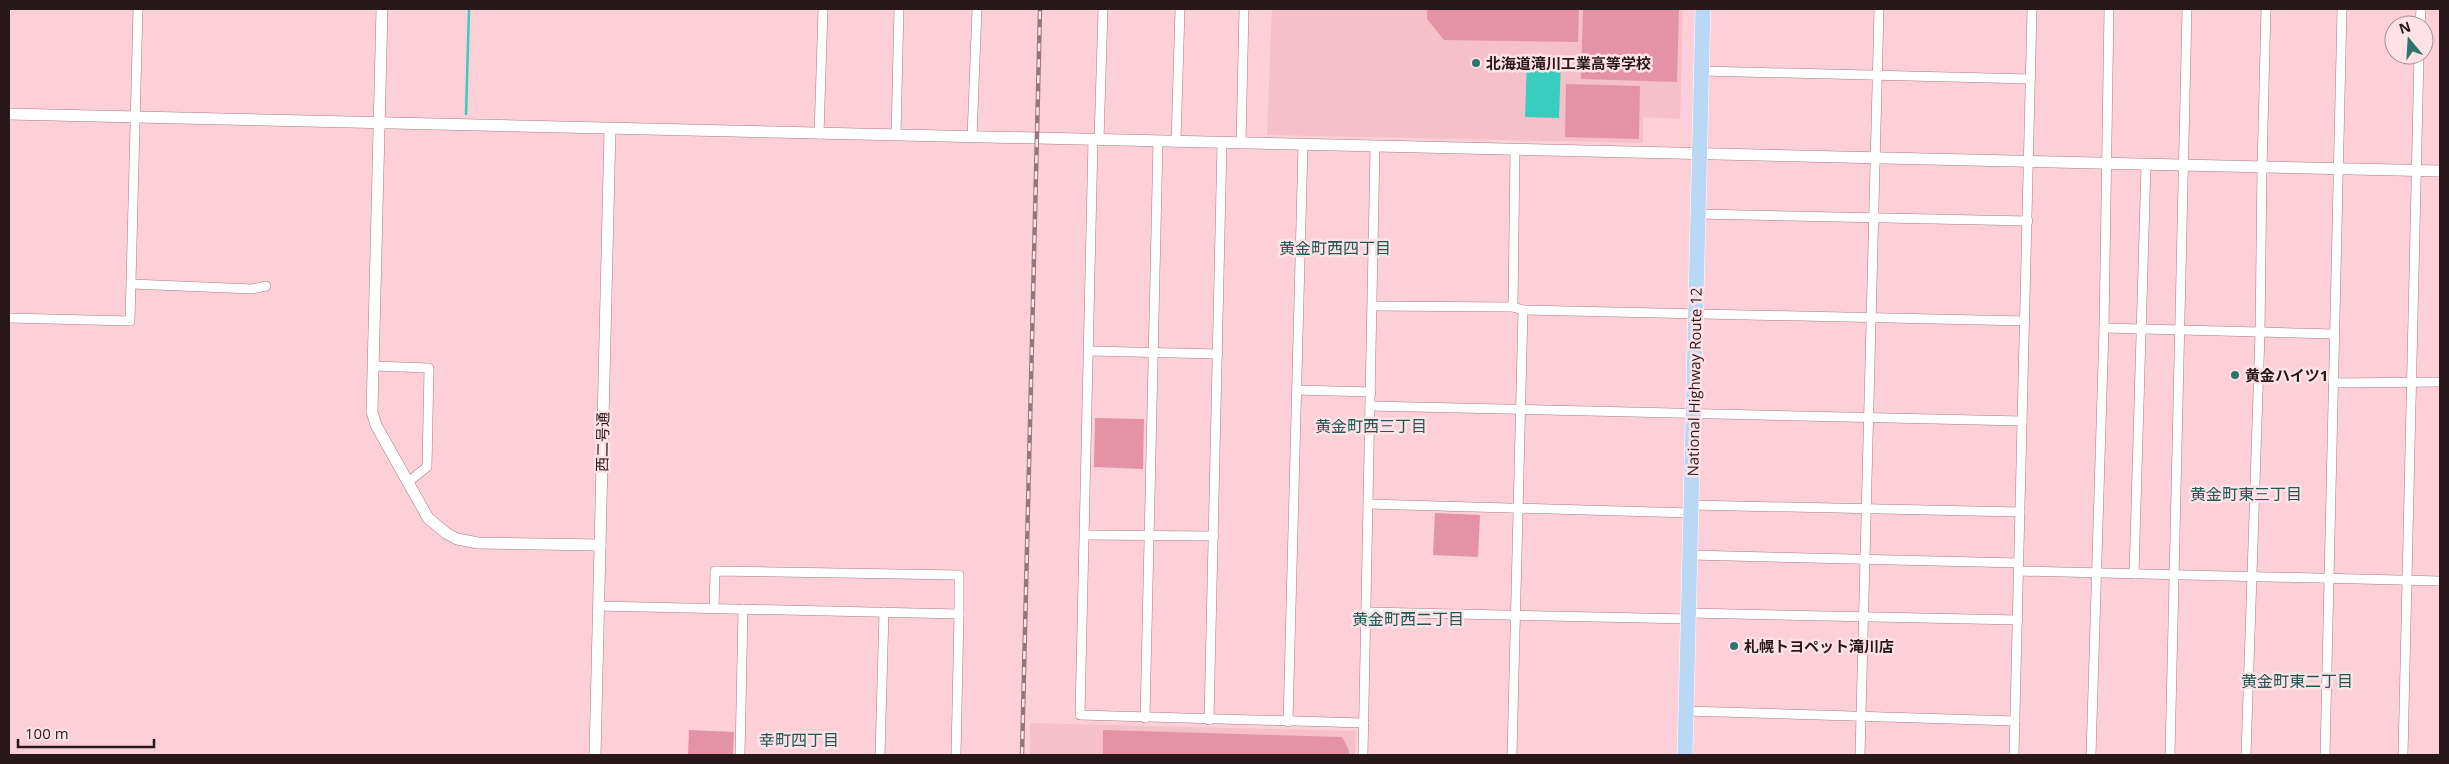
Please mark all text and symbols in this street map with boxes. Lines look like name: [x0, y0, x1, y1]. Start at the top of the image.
north arrow: [2384, 15, 2434, 65]
text: N: [2396, 16, 2413, 38]
place label: 北海道滝川工業高等学校: [1486, 53, 1651, 73]
marker: 北海道滝川工業高等学校: [1470, 57, 1482, 69]
district label: 黄金町西四丁目: [1279, 237, 1391, 259]
street label: National Highway Route 12: [1682, 287, 1706, 477]
place label: 黄金ハイツ1: [2245, 365, 2328, 385]
marker: 黄金ハイツ1: [2229, 369, 2241, 381]
street label: 西二号通: [591, 412, 613, 472]
district label: 黄金町西三丁目: [1315, 415, 1427, 437]
district label: 黄金町東三丁目: [2190, 483, 2302, 505]
district label: 黄金町西二丁目: [1352, 608, 1464, 630]
place label: 札幌トヨペット滝川店: [1744, 636, 1894, 656]
marker: 札幌トヨペット滝川店: [1728, 640, 1740, 652]
district label: 黄金町東二丁目: [2241, 670, 2353, 692]
scale bar: [18, 716, 154, 748]
text: 100 m: [25, 723, 69, 743]
district label: 幸町四丁目: [759, 729, 839, 751]

